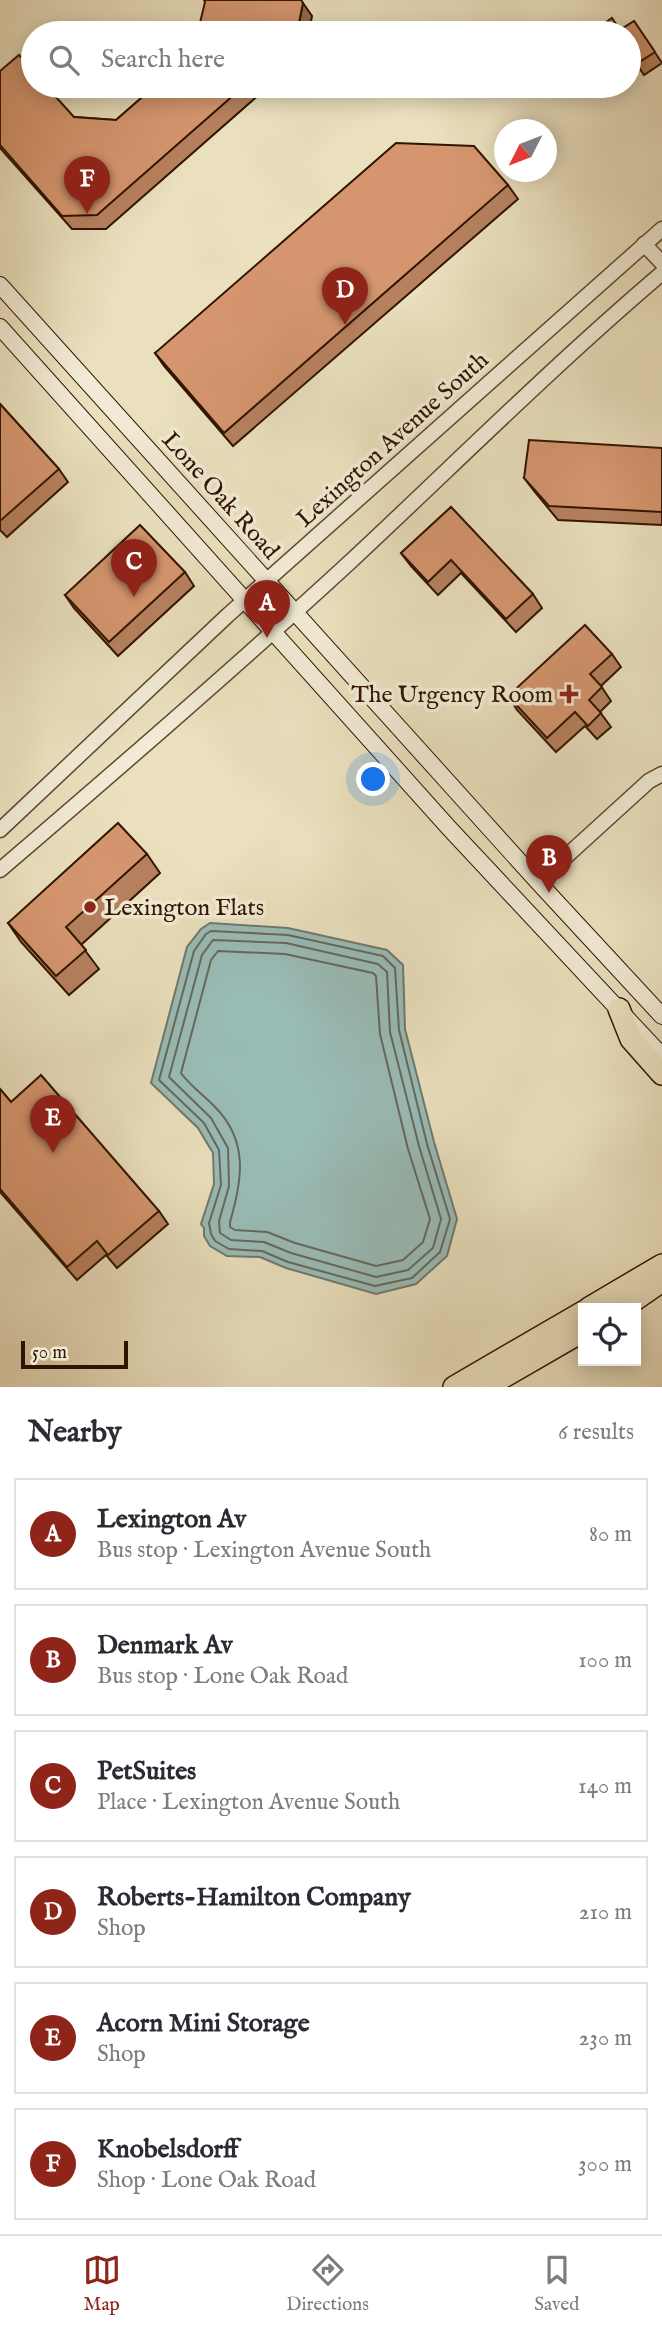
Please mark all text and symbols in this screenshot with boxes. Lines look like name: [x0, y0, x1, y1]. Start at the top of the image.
search box: [21, 21, 641, 98]
icon: search: [45, 41, 83, 79]
text: Search here: [101, 43, 225, 76]
north arrow: [494, 119, 557, 182]
pin: F: [64, 156, 110, 214]
pin: D: [322, 267, 368, 325]
street label: Lexington Avenue South: [290, 345, 496, 535]
street label: Lone Oak Road: [154, 426, 286, 567]
pin: C: [111, 539, 157, 597]
pin: A: [244, 580, 290, 638]
place label: The Urgency Room: [351, 680, 553, 711]
marker: The Urgency Room: [559, 684, 579, 704]
your location: [356, 762, 390, 796]
pin: B: [526, 835, 572, 893]
place label: Lexington Flats: [104, 893, 264, 924]
marker: Lexington Flats: [82, 899, 98, 915]
pin: E: [30, 1095, 76, 1153]
map controls: [578, 1303, 641, 1366]
button: locate: [578, 1303, 641, 1366]
scale bar: [21, 1338, 128, 1370]
text: 50 m: [32, 1341, 67, 1365]
text: Nearby: [28, 1414, 121, 1452]
text: 6 results: [558, 1418, 634, 1447]
text: Lexington Av: [97, 1503, 246, 1536]
text: A: [45, 1520, 61, 1549]
text: 80 m: [589, 1520, 632, 1549]
text: Bus stop · Lexington Avenue South: [97, 1536, 431, 1565]
text: Denmark Av: [97, 1629, 233, 1662]
text: B: [45, 1646, 61, 1675]
text: 100 m: [578, 1646, 632, 1675]
text: Bus stop · Lone Oak Road: [97, 1662, 348, 1691]
text: PetSuites: [97, 1755, 196, 1788]
text: C: [45, 1772, 61, 1801]
text: 140 m: [578, 1772, 632, 1801]
text: Place · Lexington Avenue South: [97, 1788, 400, 1817]
text: Roberts-Hamilton Company: [97, 1881, 411, 1914]
text: D: [44, 1898, 62, 1927]
text: 210 m: [579, 1898, 632, 1927]
text: Shop: [97, 1914, 146, 1943]
text: Acorn Mini Storage: [97, 2007, 310, 2040]
text: E: [45, 2024, 61, 2053]
text: 230 m: [579, 2024, 632, 2053]
text: Shop: [97, 2040, 146, 2069]
text: Knobelsdorff: [97, 2133, 239, 2166]
text: F: [46, 2150, 60, 2179]
text: 300 m: [578, 2150, 632, 2179]
text: Shop · Lone Oak Road: [97, 2166, 316, 2195]
tab: Map: [83, 2251, 121, 2317]
tab: Directions: [286, 2251, 369, 2317]
tab: Saved: [534, 2251, 579, 2317]

